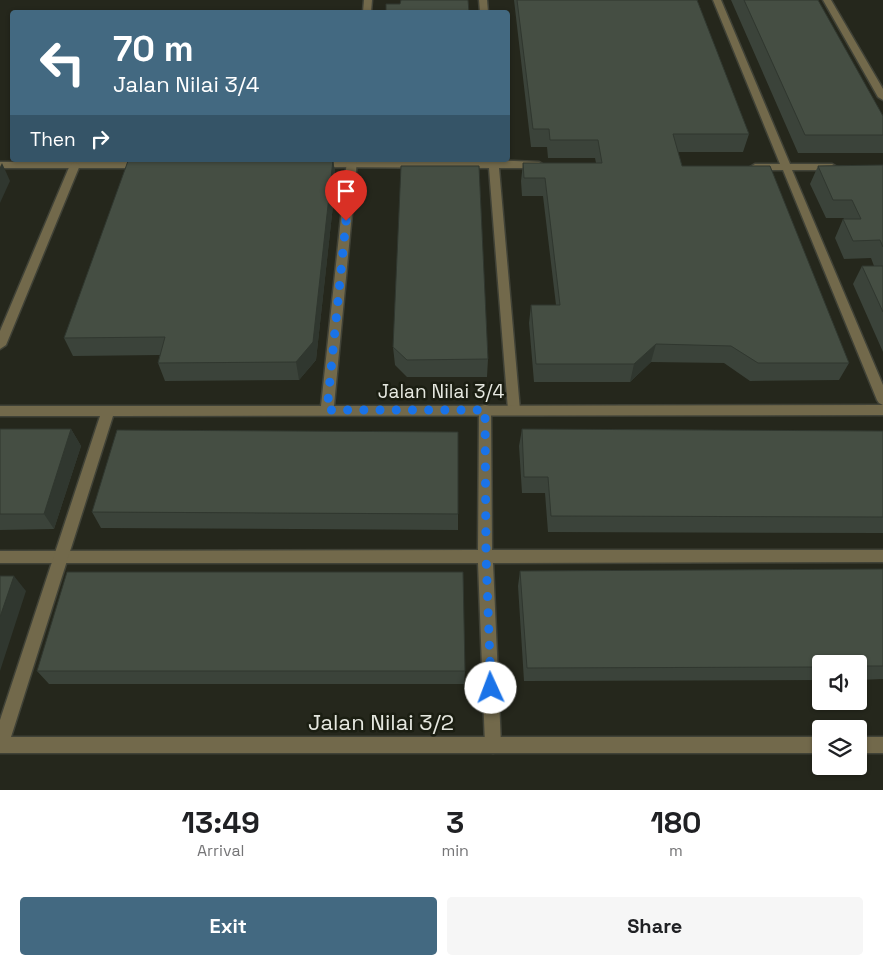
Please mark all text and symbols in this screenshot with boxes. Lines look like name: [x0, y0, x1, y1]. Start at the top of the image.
text: 70 m: [113, 27, 194, 71]
icon: left: [30, 30, 95, 95]
text: Jalan Nilai 3/4: [113, 70, 260, 98]
icon: right: [86, 125, 114, 153]
text: Then: [30, 127, 76, 152]
pin: [325, 170, 367, 221]
icon: arrive: [332, 177, 360, 205]
street label: Jalan Nilai 3/4: [378, 379, 504, 404]
map controls: [812, 655, 867, 775]
button: sound: [812, 655, 867, 710]
position arrow: [464, 661, 516, 713]
street label: Jalan Nilai 3/2: [308, 708, 454, 736]
button: layers: [812, 720, 867, 775]
text: 13:49: [182, 803, 260, 842]
text: 3: [446, 803, 464, 842]
text: 180: [650, 803, 701, 842]
text: Arrival: [197, 840, 245, 861]
text: min: [441, 840, 469, 861]
text: m: [669, 840, 683, 861]
button: Exit: [20, 897, 437, 955]
button: Share: [447, 897, 863, 955]

